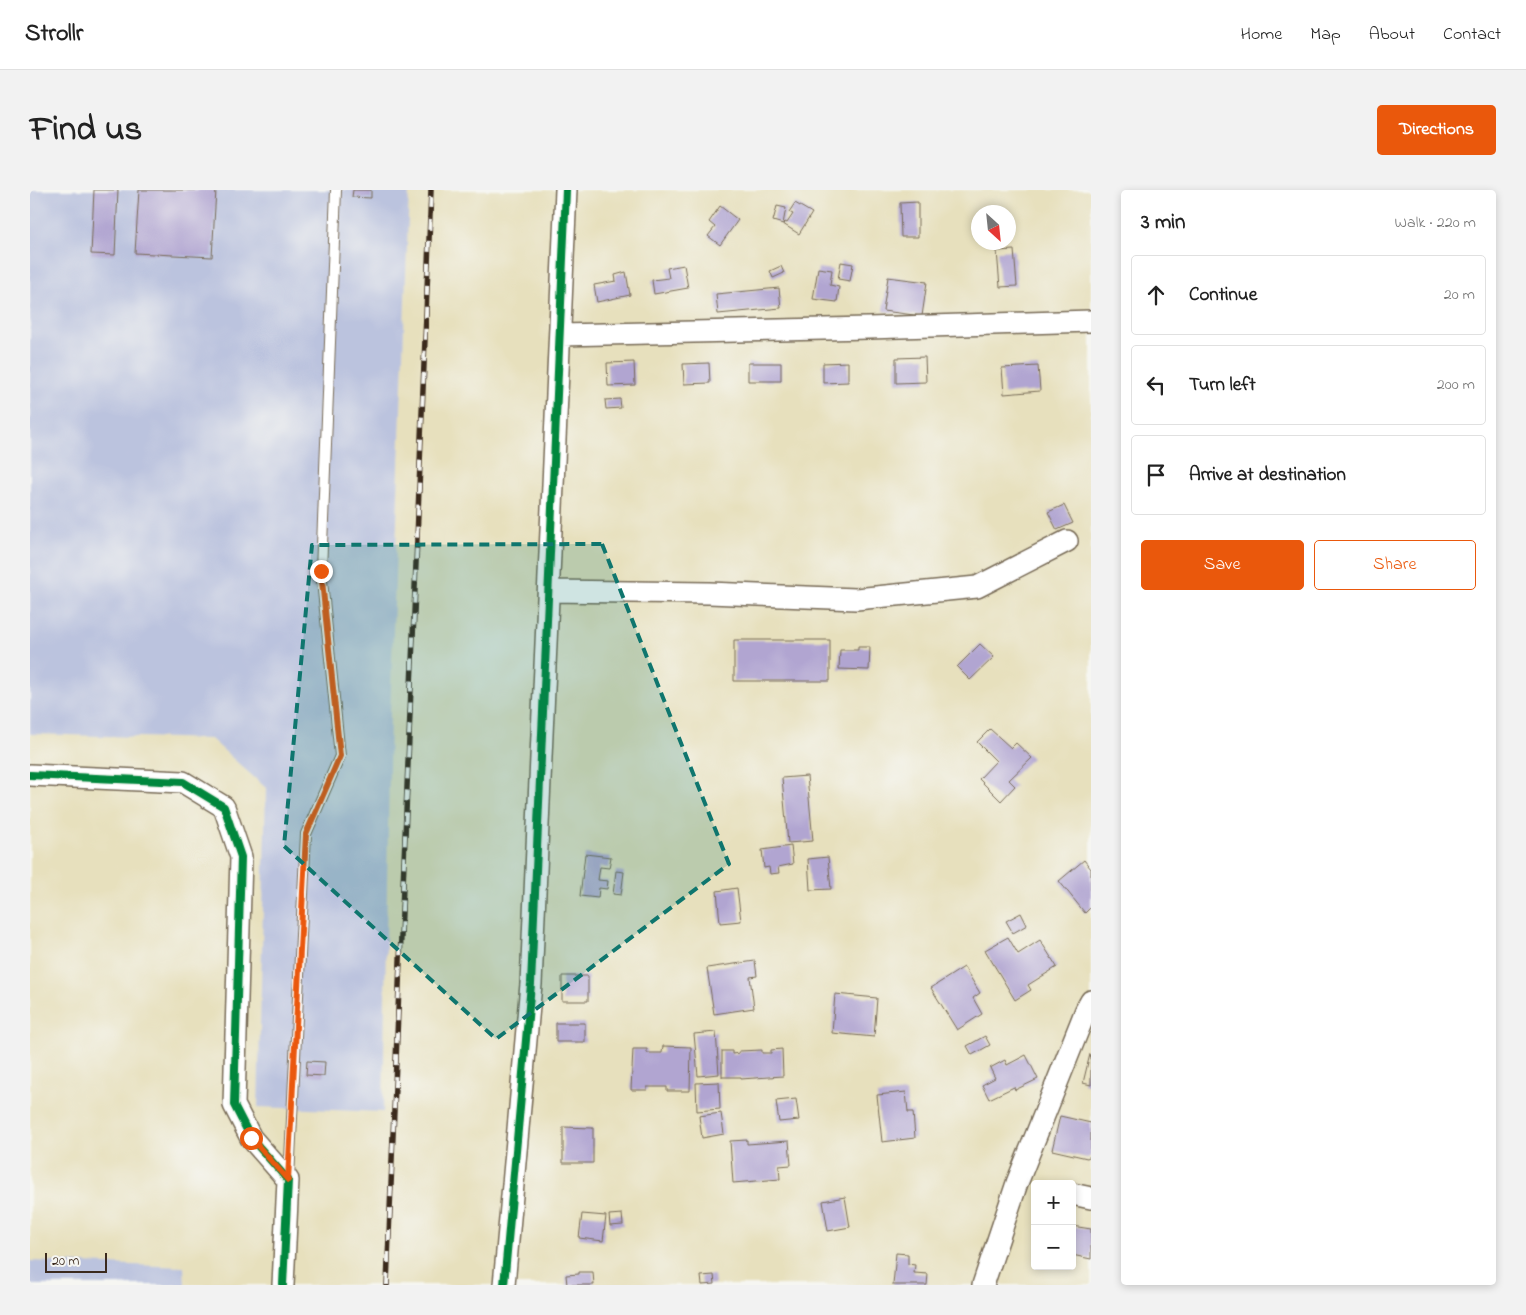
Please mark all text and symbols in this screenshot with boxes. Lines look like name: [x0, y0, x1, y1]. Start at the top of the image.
text: Strollr: [25, 17, 83, 52]
text: Home: [1241, 22, 1282, 48]
text: Map: [1310, 22, 1341, 48]
text: About: [1369, 22, 1415, 48]
text: Contact: [1443, 22, 1501, 48]
text: Find us: [30, 105, 142, 156]
button: Directions: [1377, 105, 1496, 155]
north arrow: [971, 205, 1016, 250]
text: 3 min: [1141, 208, 1185, 238]
text: Walk · 220 m: [1395, 211, 1476, 235]
icon: ahead: [1142, 281, 1170, 309]
text: Continue: [1189, 282, 1257, 309]
text: 20 m: [1444, 283, 1475, 307]
icon: left: [1142, 371, 1170, 399]
text: Turn left: [1189, 372, 1256, 399]
text: 200 m: [1437, 373, 1475, 397]
icon: arrive: [1142, 461, 1170, 489]
text: Arrive at destination: [1189, 462, 1346, 489]
button: Save: [1141, 540, 1304, 590]
button: Share: [1314, 540, 1476, 590]
route end: [310, 560, 333, 583]
route start: [240, 1127, 263, 1150]
map controls: [1031, 1180, 1076, 1270]
button: +: [1031, 1180, 1076, 1225]
button: −: [1031, 1225, 1076, 1270]
scale bar: [45, 1250, 108, 1273]
text: 20 m: [52, 1251, 79, 1272]

